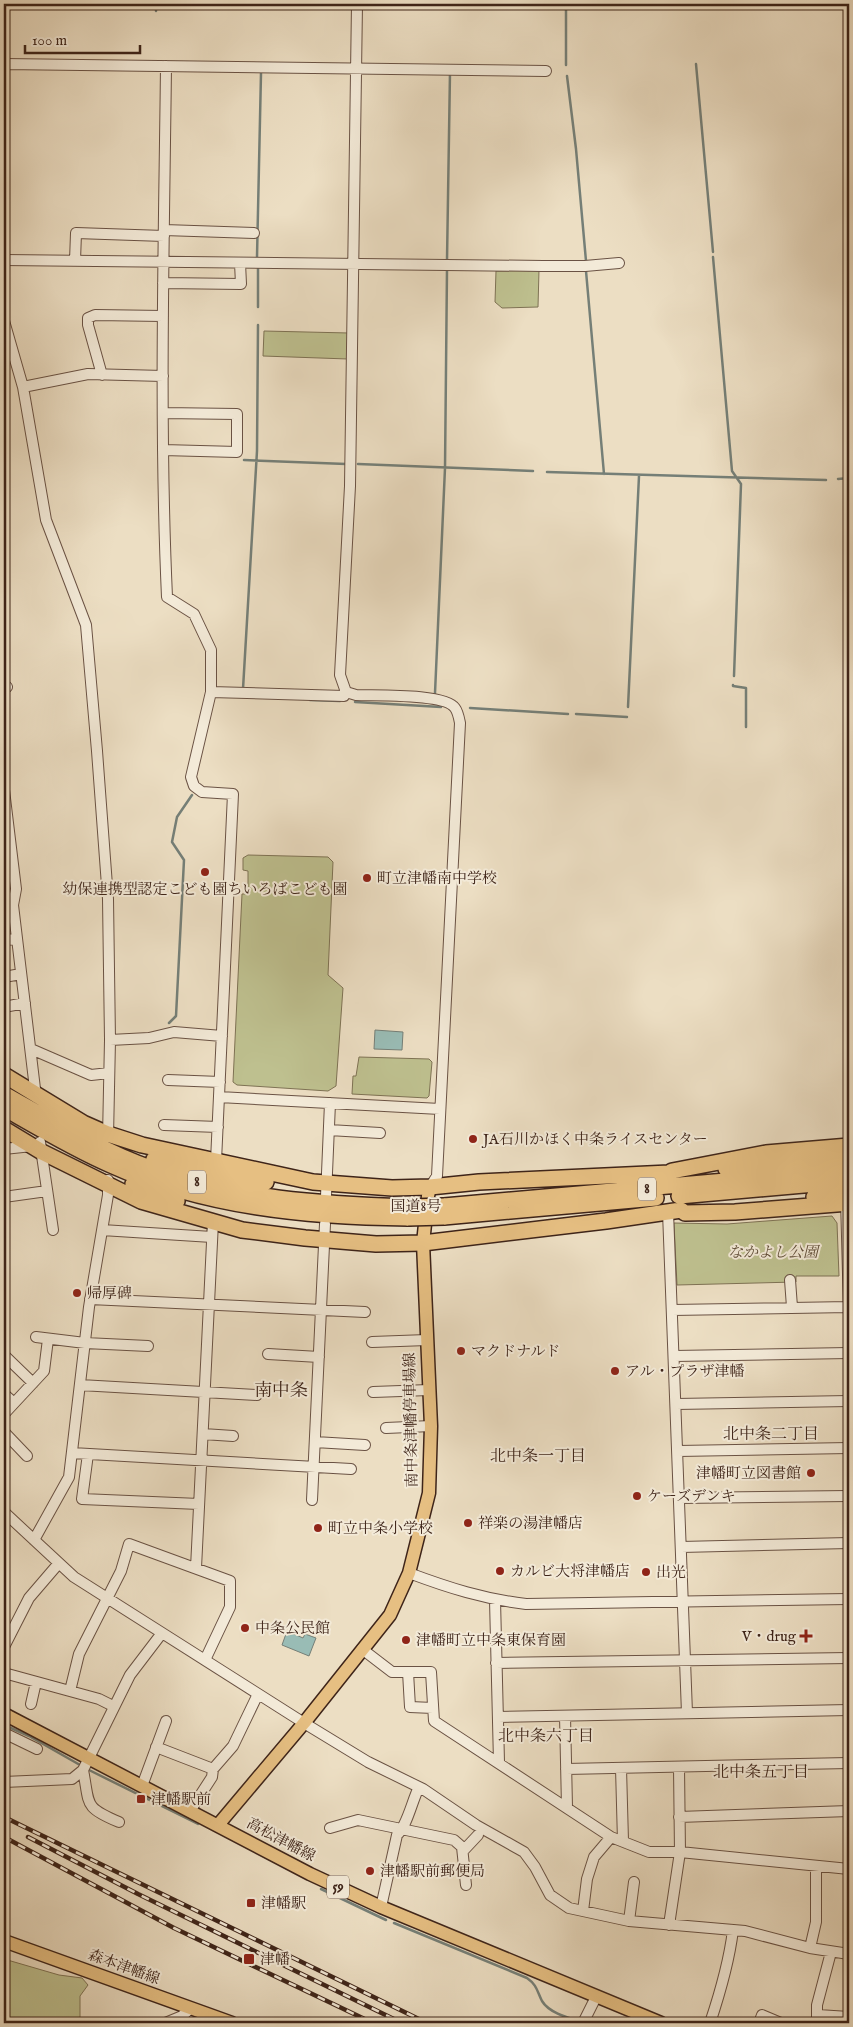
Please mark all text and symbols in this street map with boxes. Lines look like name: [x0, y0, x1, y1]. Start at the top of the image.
scale bar: [25, 22, 140, 54]
text: 100 m: [32, 31, 68, 50]
marker: 幼保連携型認定こども園ちいろばこども園: [199, 866, 211, 878]
place label: 町立津幡南中学校: [377, 869, 497, 888]
marker: 町立津幡南中学校: [361, 872, 373, 884]
place label: 幼保連携型認定こども園ちいろばこども園: [62, 880, 348, 899]
place label: JA石川かほく中条ライスセンター: [481, 1130, 708, 1149]
marker: JA石川かほく中条ライスセンター: [467, 1133, 479, 1145]
road number: 8: [188, 1170, 206, 1194]
road number: 8: [638, 1178, 656, 1200]
street label: 国道8号: [391, 1197, 441, 1216]
park label: なかよし公園: [728, 1243, 821, 1262]
place label: 帰厚碑: [87, 1284, 132, 1303]
marker: 帰厚碑: [71, 1287, 83, 1299]
place label: マクドナルド: [471, 1342, 560, 1361]
marker: マクドナルド: [455, 1345, 467, 1357]
street label: 南中条津幡停車場線: [400, 1352, 422, 1488]
place label: アル・プラザ津幡: [625, 1362, 744, 1381]
marker: アル・プラザ津幡: [609, 1365, 621, 1377]
district label: 南中条: [254, 1380, 308, 1403]
district label: 北中条二丁目: [723, 1425, 819, 1445]
district label: 北中条一丁目: [490, 1447, 586, 1467]
place label: 津幡町立図書館: [696, 1464, 801, 1483]
marker: 津幡町立図書館: [805, 1467, 817, 1479]
place label: ケーズデンキ: [647, 1487, 736, 1506]
marker: ケーズデンキ: [631, 1490, 643, 1502]
place label: 祥楽の湯津幡店: [478, 1514, 583, 1533]
marker: 祥楽の湯津幡店: [462, 1517, 474, 1529]
place label: 町立中条小学校: [328, 1519, 433, 1538]
marker: 町立中条小学校: [312, 1522, 324, 1534]
place label: カルビ大将津幡店: [510, 1562, 630, 1581]
place label: 出光: [656, 1563, 686, 1582]
marker: カルビ大将津幡店: [494, 1565, 506, 1577]
marker: 出光: [640, 1566, 652, 1578]
place label: 中条公民館: [255, 1619, 330, 1638]
marker: 中条公民館: [239, 1622, 251, 1634]
place label: V・drug: [741, 1627, 797, 1646]
marker: V・drug: [800, 1630, 812, 1642]
place label: 津幡町立中条東保育園: [416, 1631, 566, 1650]
marker: 津幡町立中条東保育園: [400, 1634, 412, 1646]
district label: 北中条六丁目: [498, 1727, 594, 1747]
district label: 北中条五丁目: [713, 1763, 809, 1783]
place label: 津幡駅前: [151, 1790, 211, 1809]
marker: 津幡駅前: [135, 1793, 147, 1805]
street label: 高松津幡線: [243, 1814, 319, 1866]
place label: 津幡駅前郵便局: [380, 1862, 485, 1881]
marker: 津幡駅前郵便局: [364, 1865, 376, 1877]
road number: 59: [327, 1875, 349, 1898]
place label: 津幡駅: [261, 1894, 306, 1913]
marker: 津幡駅: [245, 1897, 257, 1909]
street label: 森本津幡線: [86, 1945, 162, 1989]
place label: 津幡: [260, 1950, 290, 1969]
marker: 津幡: [242, 1952, 256, 1966]

